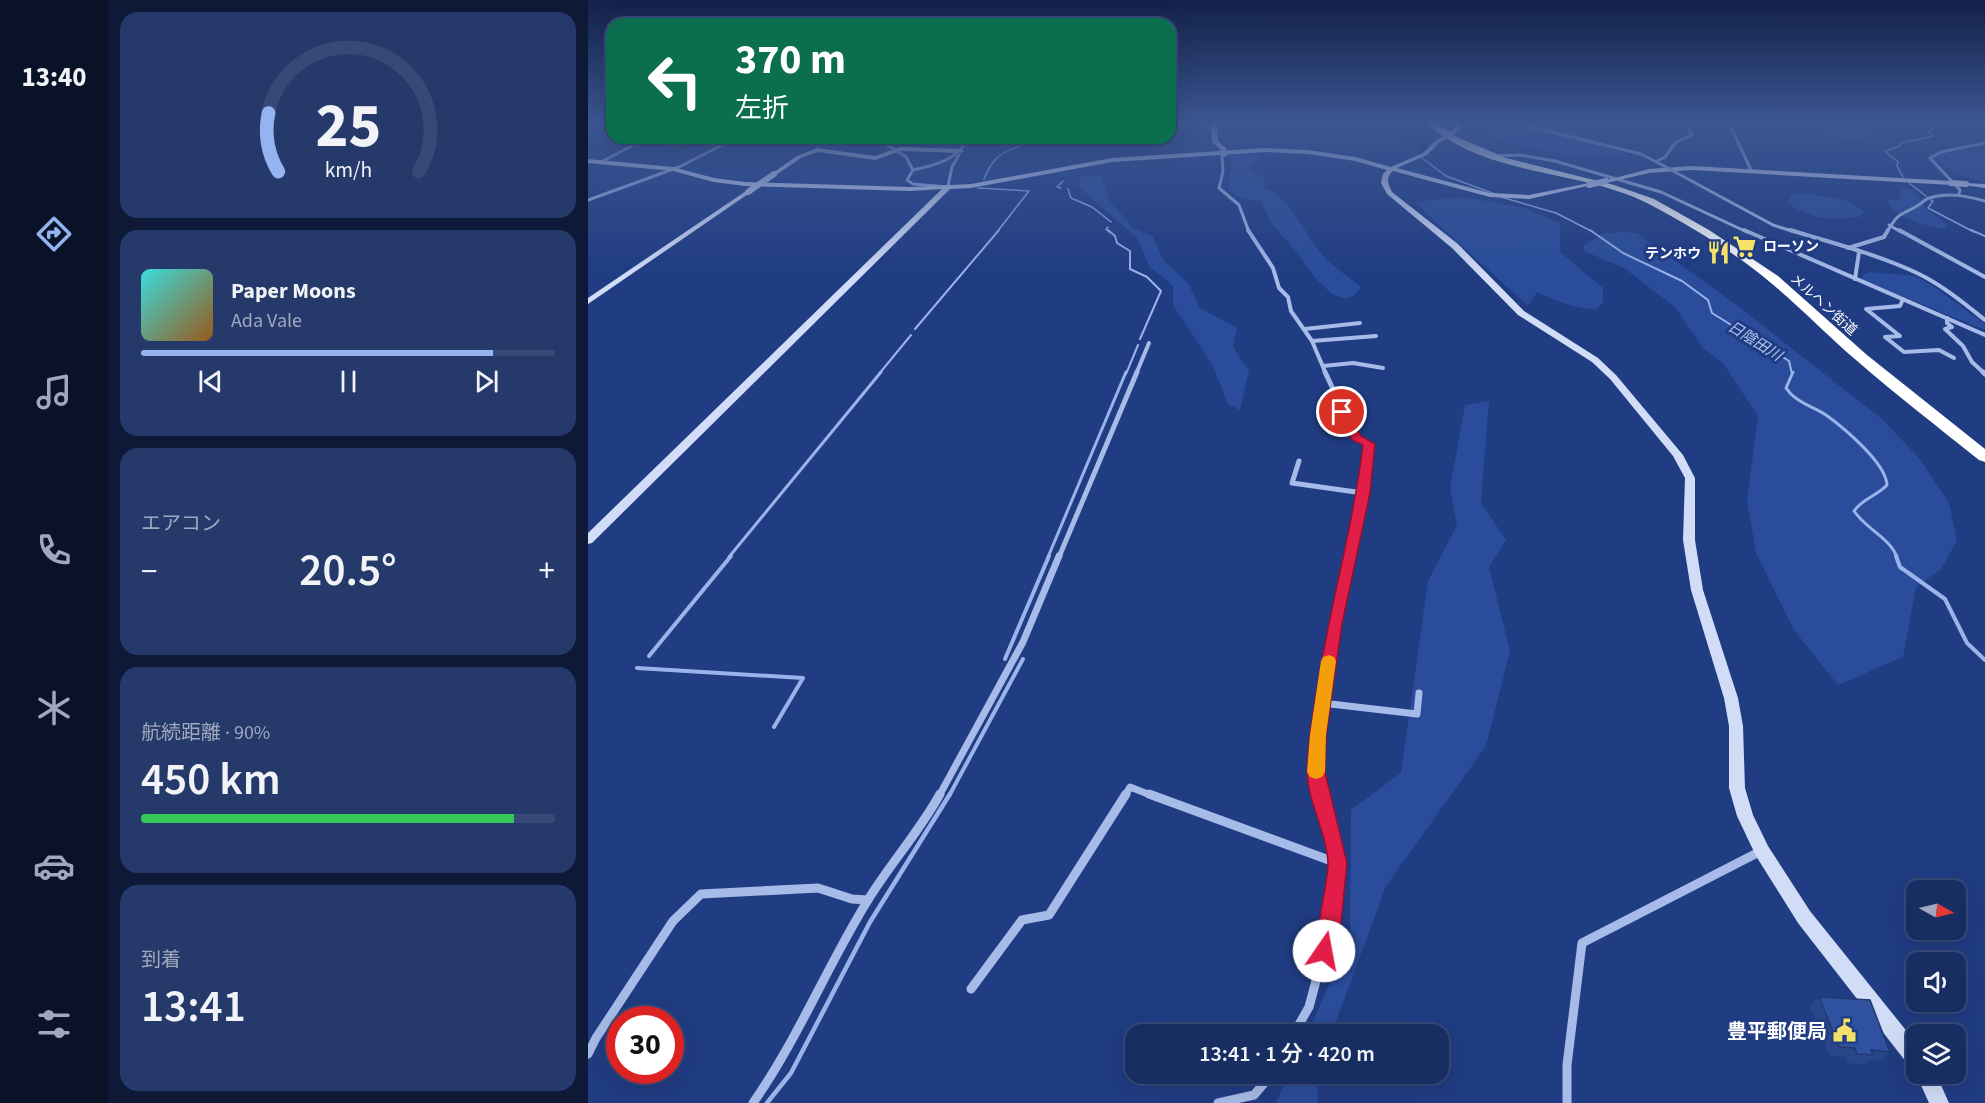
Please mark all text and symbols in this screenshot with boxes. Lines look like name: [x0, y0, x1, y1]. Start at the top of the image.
text: 370 m: [735, 30, 846, 90]
icon: left: [636, 42, 714, 120]
text: 13:40: [21, 58, 87, 97]
text: 25: [315, 82, 381, 171]
text: 左折: [735, 89, 789, 128]
text: km/h: [324, 155, 372, 186]
icon: directions: [33, 213, 75, 255]
supermarket icon: ローソン: [1732, 233, 1758, 259]
place label: ローソン: [1763, 237, 1819, 257]
restaurant icon: テンホウ: [1706, 240, 1732, 266]
place label: テンホウ: [1645, 244, 1701, 264]
street label: メルヘン街道: [1785, 269, 1861, 340]
text: Paper Moons: [231, 275, 356, 307]
text: Ada Vale: [231, 307, 302, 335]
water label: 日陰田川: [1724, 317, 1787, 367]
icon: previous: [194, 365, 227, 398]
icon: pause: [332, 365, 365, 398]
icon: next: [470, 365, 503, 398]
icon: music: [33, 371, 75, 413]
pin: [1316, 386, 1367, 437]
icon: arrive: [1325, 395, 1358, 428]
text: エアコン: [141, 510, 221, 538]
icon: phone: [33, 529, 75, 571]
text: 20.5°: [299, 539, 397, 603]
text: −: [141, 548, 157, 595]
text: +: [539, 548, 555, 595]
icon: climate: [33, 687, 75, 729]
text: 航続距離 · 90%: [141, 719, 270, 747]
text: 450 km: [141, 748, 281, 812]
icon: car: [33, 845, 75, 887]
north arrow: [1906, 880, 1966, 940]
map controls: [1906, 880, 1966, 1084]
position arrow: [1292, 919, 1356, 983]
text: 到着: [141, 946, 181, 974]
button: sound: [1906, 952, 1966, 1012]
text: 13:41: [141, 975, 246, 1039]
icon: filters: [33, 1003, 75, 1045]
speed limit sign: 30: [606, 1006, 684, 1084]
place label: 豊平郵便局: [1727, 1018, 1827, 1046]
public building icon: 豊平郵便局: [1832, 1018, 1858, 1044]
button: layers: [1906, 1024, 1966, 1084]
text: 13:41 · 1 分 · 420 m: [1199, 1038, 1375, 1070]

